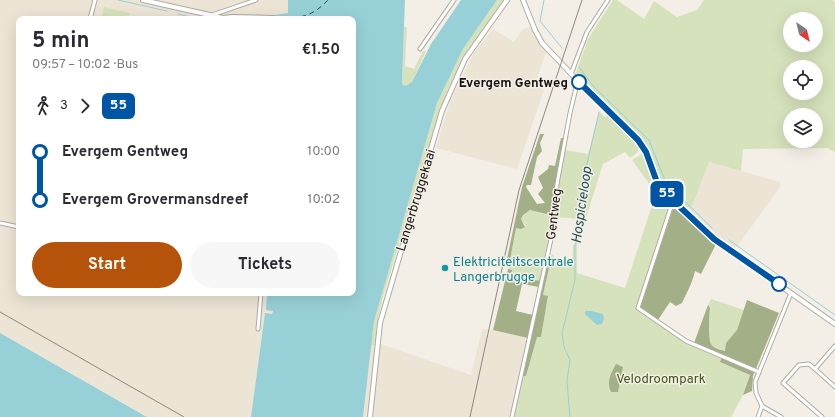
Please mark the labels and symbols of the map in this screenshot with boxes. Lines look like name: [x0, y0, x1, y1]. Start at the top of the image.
north arrow: [783, 12, 823, 52]
marker: Evergem Gentweg: [571, 74, 587, 90]
place label: Evergem Gentweg: [459, 76, 568, 92]
street label: Langerbruggekaai: [394, 148, 440, 253]
water label: Hospicieloop: [569, 165, 596, 245]
line badge: 55: [649, 181, 685, 207]
street label: Gentweg: [544, 188, 566, 241]
place label: Elektriciteitscentrale Langerbrugge: [453, 255, 574, 286]
marker: Elektriciteitscentrale Langerbrugge: [440, 263, 450, 273]
unlabelled marker: [771, 276, 787, 292]
park label: Velodroompark: [616, 372, 706, 388]

